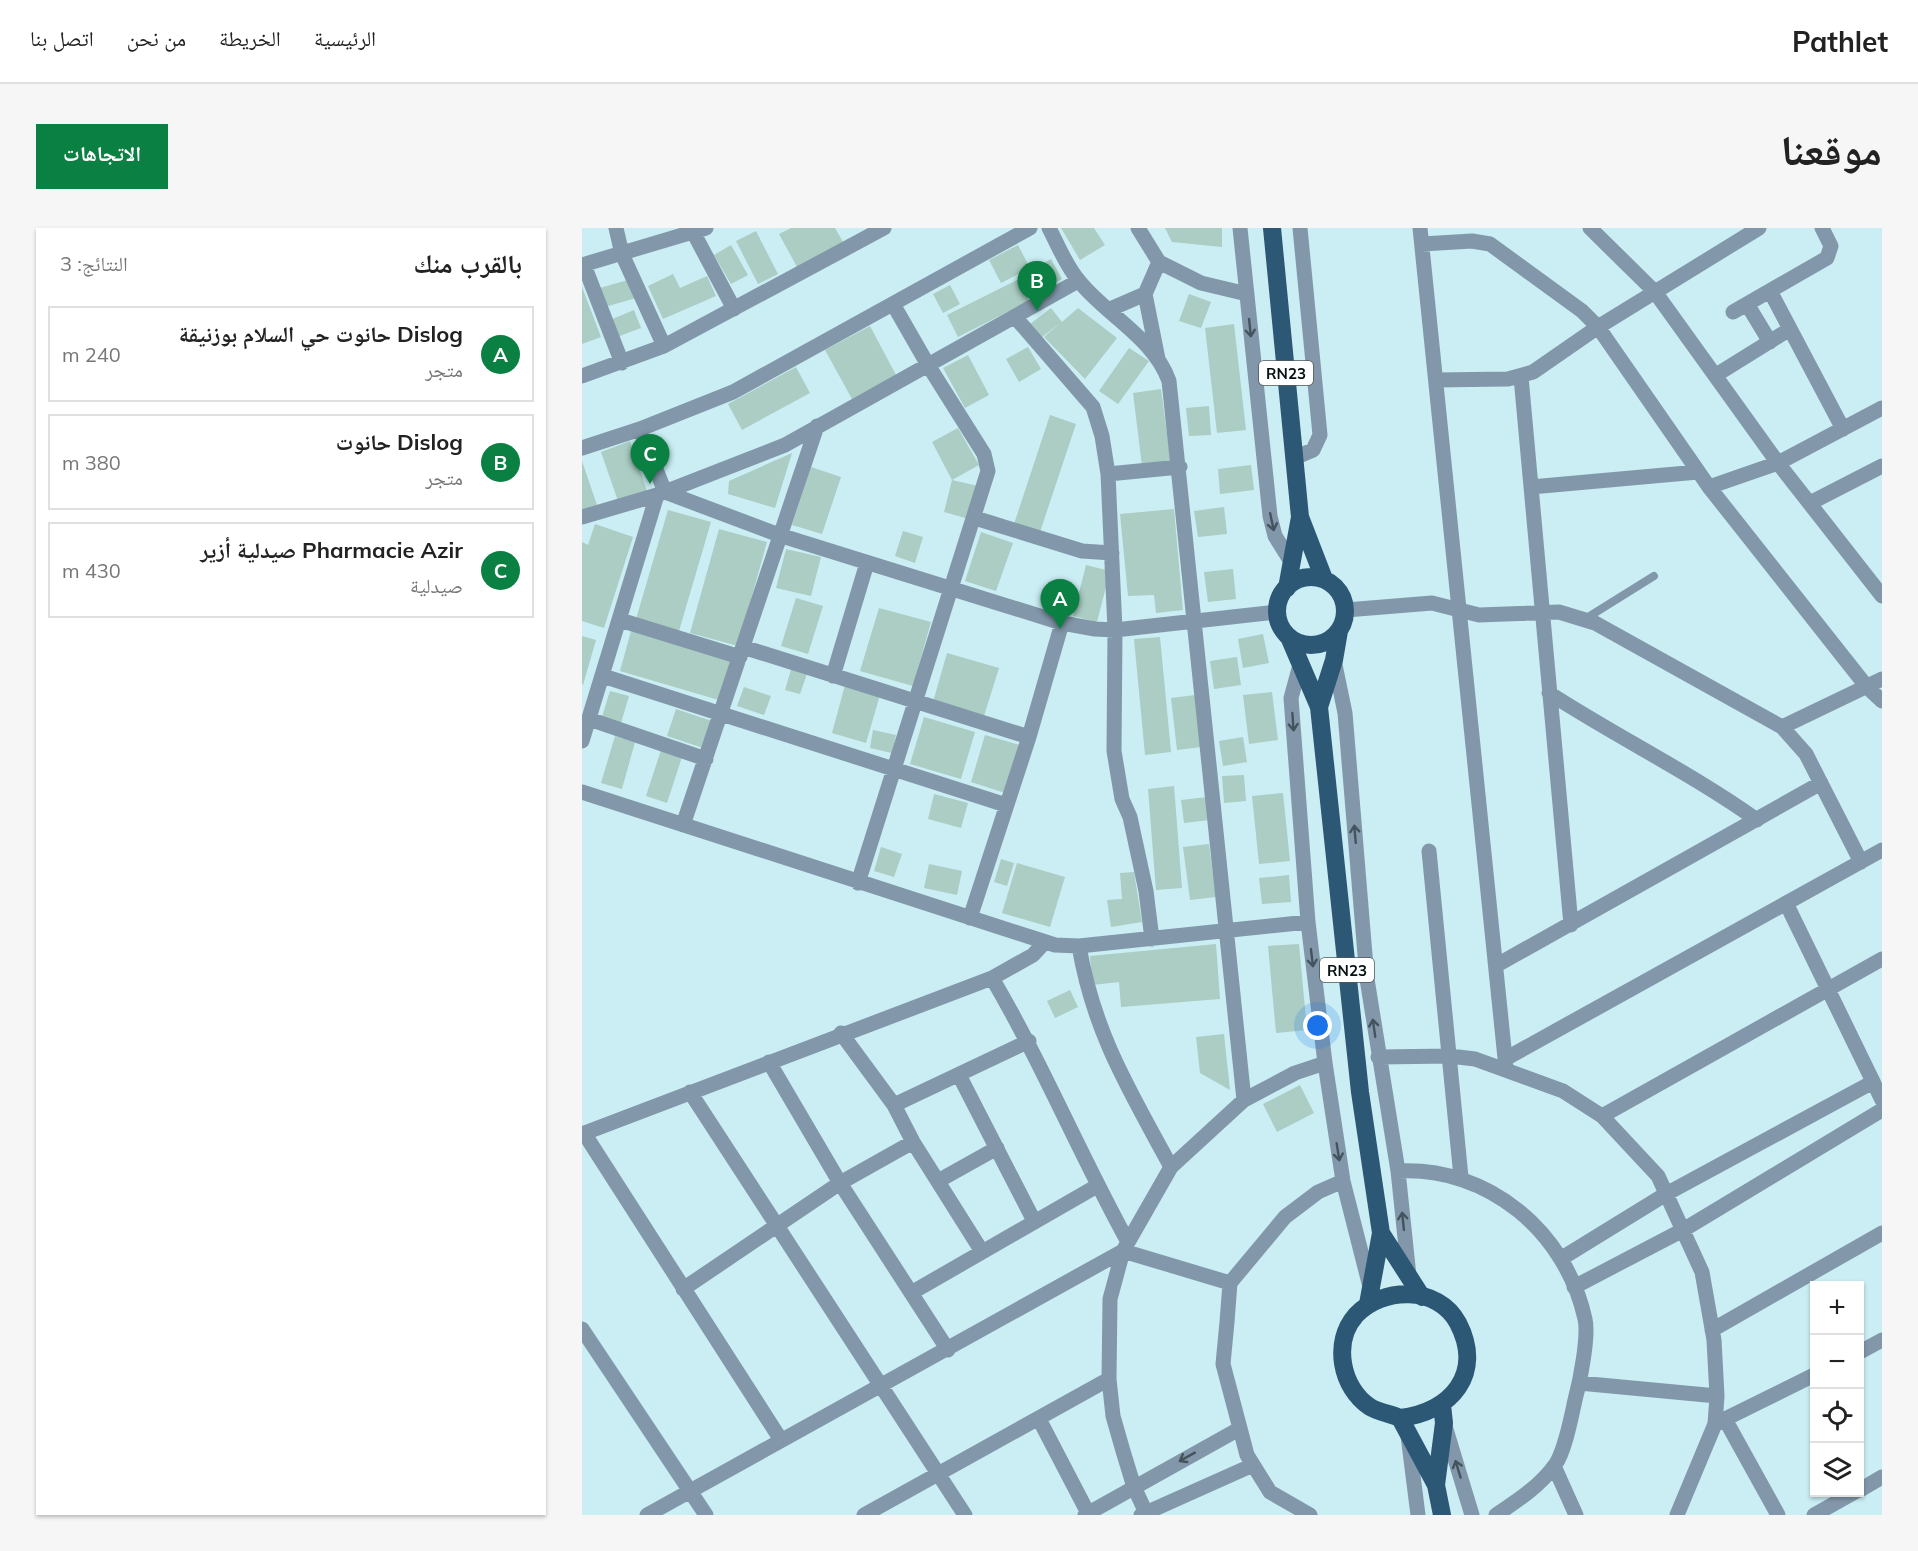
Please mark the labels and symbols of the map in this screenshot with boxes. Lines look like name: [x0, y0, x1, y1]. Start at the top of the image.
pin: B: [1018, 262, 1056, 311]
one-way arrow: [1245, 318, 1256, 337]
road number: RN23: [1259, 361, 1313, 385]
pin: C: [630, 434, 670, 484]
one-way arrow: [1267, 511, 1278, 531]
pin: A: [1040, 580, 1080, 629]
one-way arrow: [1288, 712, 1299, 732]
one-way arrow: [1349, 824, 1360, 844]
one-way arrow: [1307, 948, 1318, 968]
road number: RN23: [1320, 958, 1374, 982]
your location: [1303, 1011, 1332, 1040]
one-way arrow: [1368, 1018, 1379, 1038]
one-way arrow: [1333, 1141, 1344, 1161]
one-way arrow: [1397, 1211, 1408, 1231]
one-way arrow: [1179, 1452, 1197, 1463]
one-way arrow: [1452, 1460, 1463, 1479]

